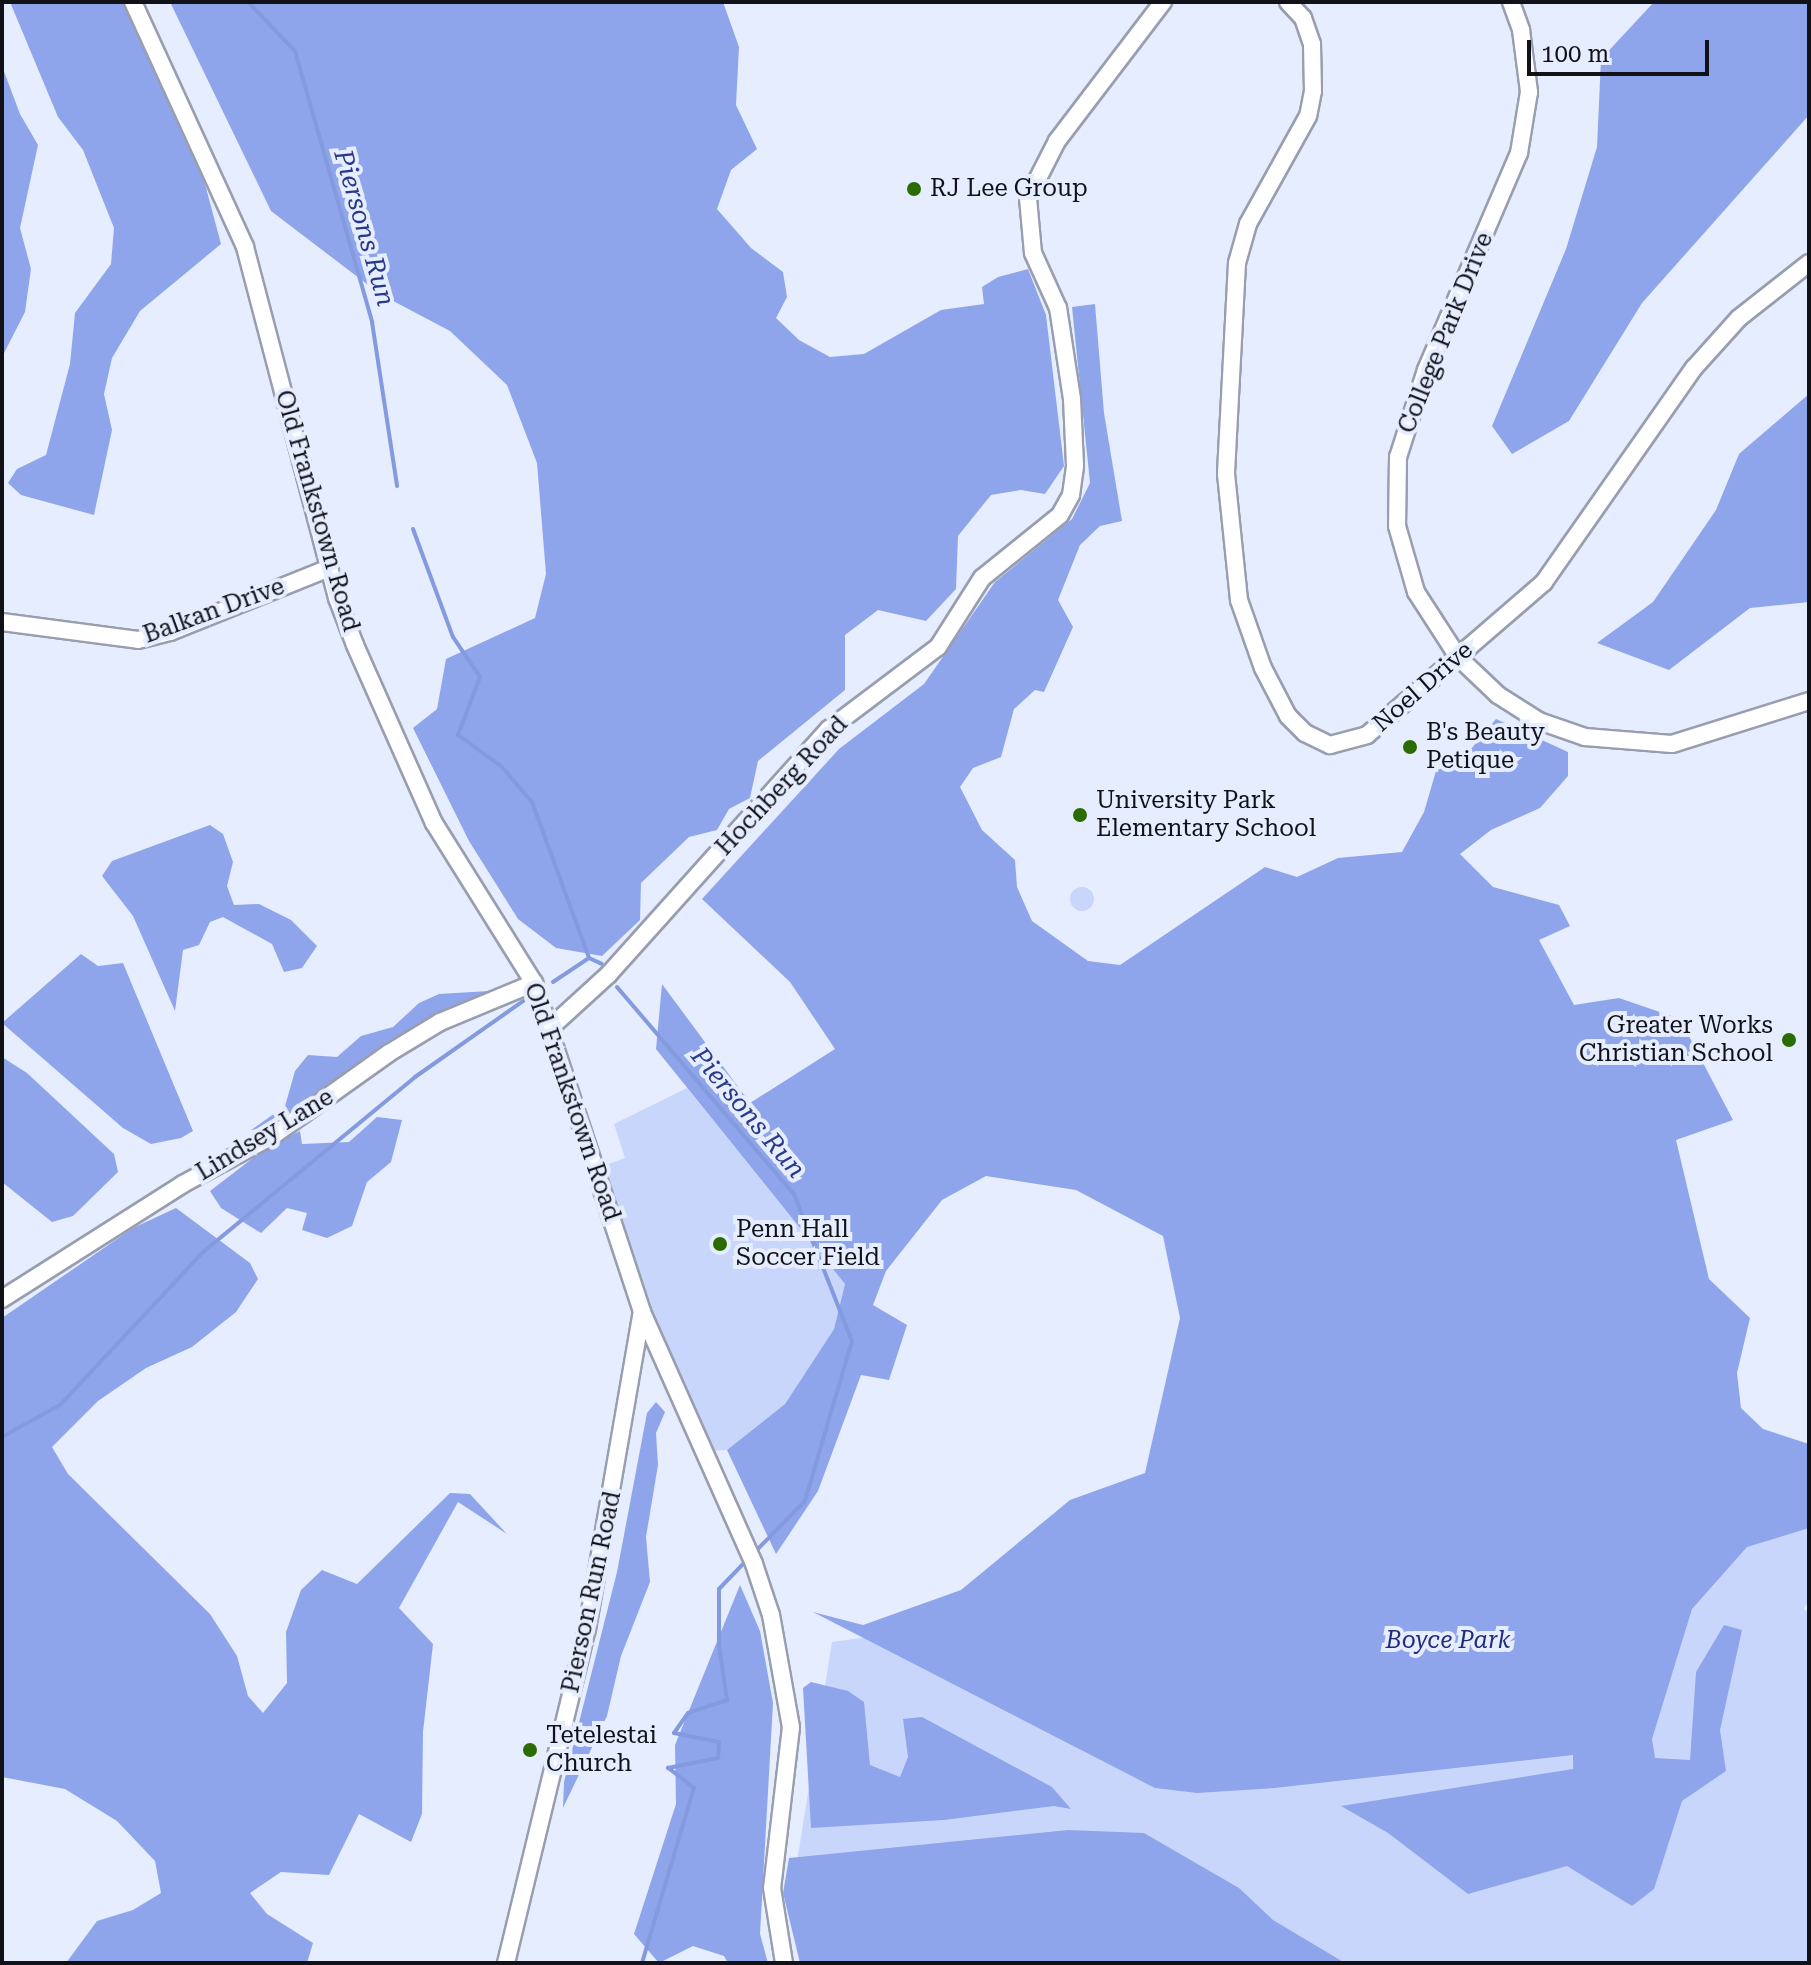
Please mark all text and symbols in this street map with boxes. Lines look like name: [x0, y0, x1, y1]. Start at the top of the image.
scale bar: [1531, 24, 1713, 74]
text: 100 m: [1541, 40, 1609, 68]
water label: Piersons Run: [327, 146, 401, 310]
place label: RJ Lee Group: [930, 175, 1088, 203]
marker: RJ Lee Group: [905, 180, 923, 198]
street label: College Park Drive: [1393, 228, 1499, 438]
street label: Old Frankstown Road: [269, 387, 365, 635]
street label: Balkan Drive: [140, 572, 288, 650]
street label: Noel Drive: [1367, 636, 1479, 738]
street label: Hochberg Road: [710, 710, 854, 862]
place label: B's Beauty Petique: [1426, 719, 1545, 775]
marker: B's Beauty Petique: [1401, 738, 1419, 756]
place label: University Park Elementary School: [1096, 787, 1316, 843]
marker: University Park Elementary School: [1071, 806, 1089, 824]
street label: Old Frankstown Road: [518, 979, 626, 1225]
place label: Greater Works Christian School: [1579, 1012, 1773, 1068]
marker: Greater Works Christian School: [1780, 1031, 1798, 1049]
water label: Piersons Run: [684, 1041, 812, 1185]
street label: Lindsey Lane: [191, 1083, 339, 1187]
place label: Penn Hall Soccer Field: [736, 1216, 880, 1272]
marker: Penn Hall Soccer Field: [711, 1235, 729, 1253]
street label: Pierson Run Road: [557, 1489, 627, 1695]
park label: Boyce Park: [1386, 1627, 1510, 1655]
place label: Tetelestai Church: [546, 1722, 657, 1778]
marker: Tetelestai Church: [521, 1741, 539, 1759]

